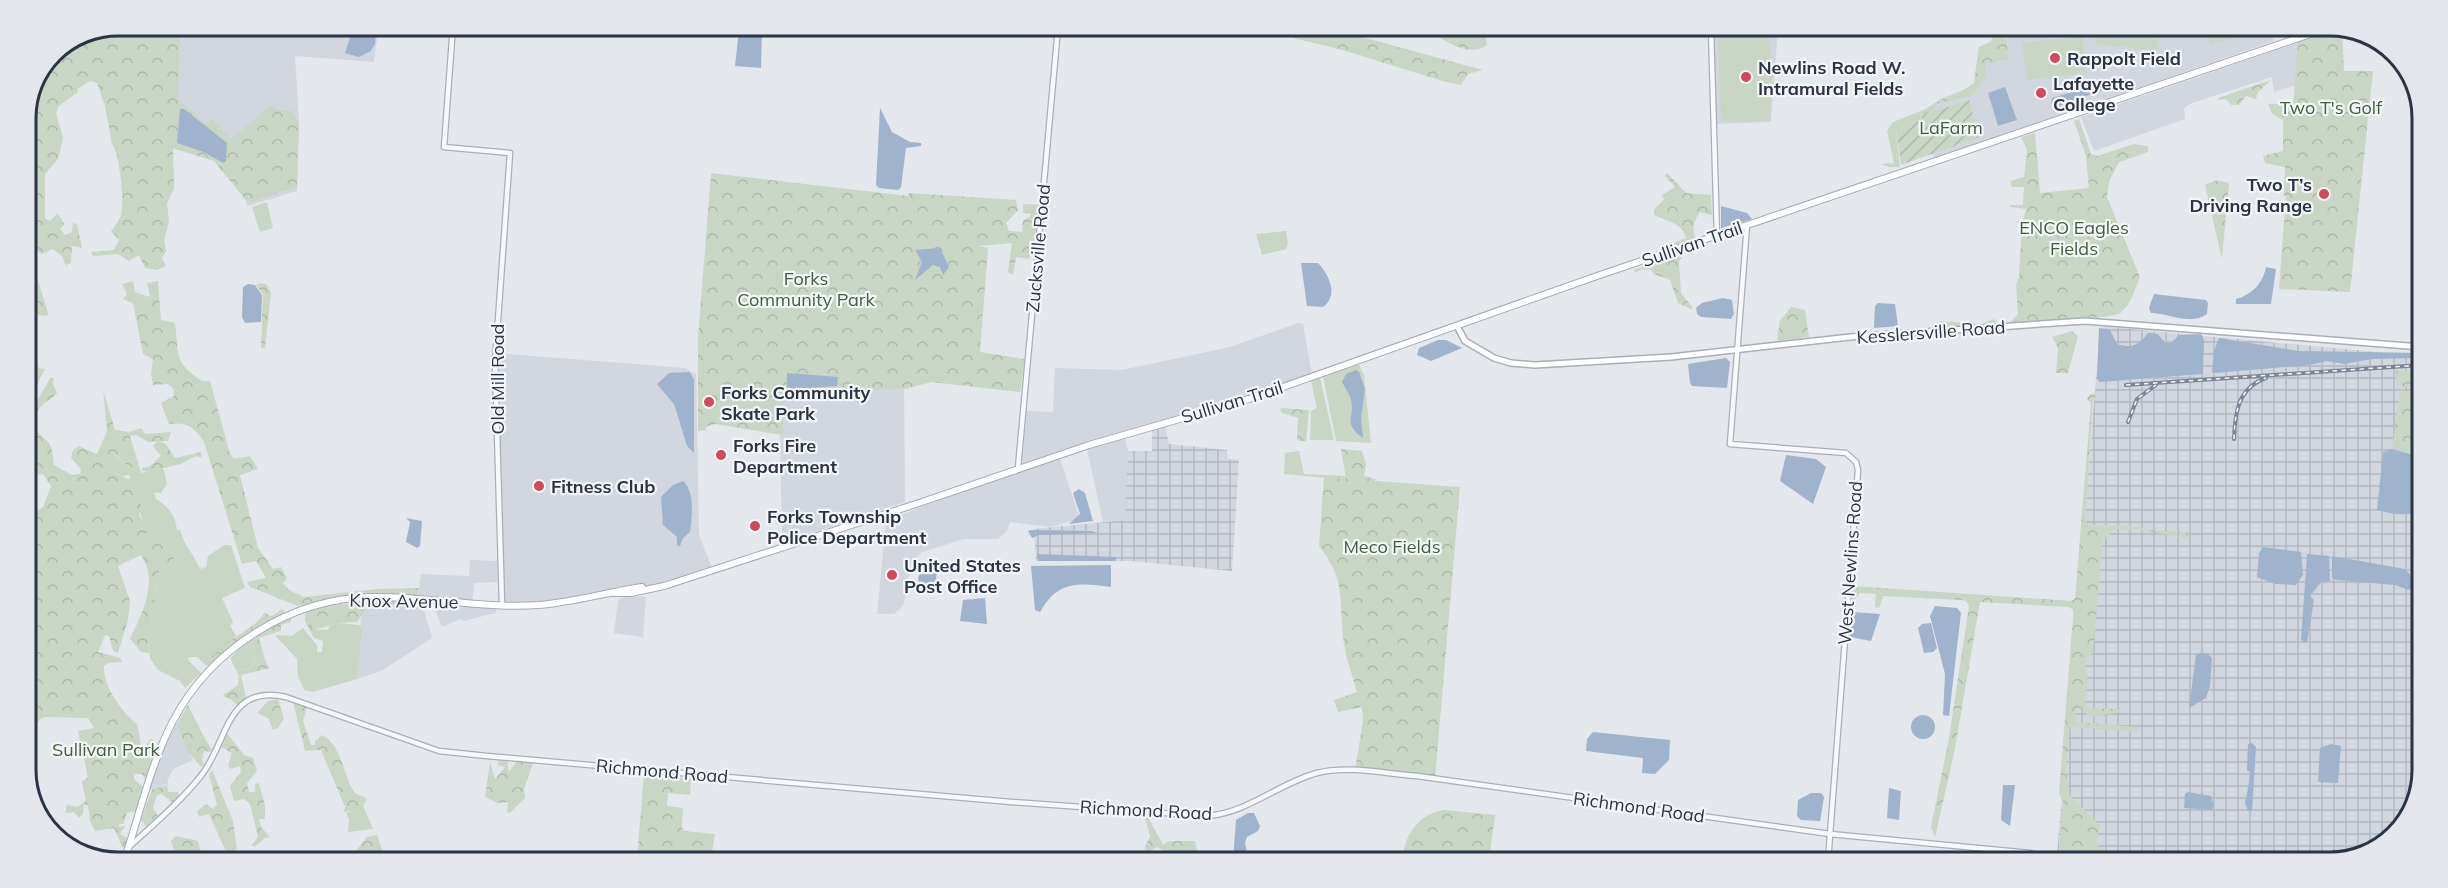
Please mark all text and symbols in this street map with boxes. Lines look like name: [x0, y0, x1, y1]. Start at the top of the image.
place label: Rappolt Field: [2067, 47, 2181, 70]
marker: Rappolt Field: [2048, 51, 2062, 65]
place label: Newlins Road W. Intramural Fields: [1758, 56, 1905, 100]
marker: Newlins Road W. Intramural Fields: [1739, 70, 1753, 84]
place label: Lafayette College: [2053, 72, 2134, 116]
marker: Lafayette College: [2034, 86, 2048, 100]
park label: Two T's Golf: [2280, 96, 2383, 119]
park label: LaFarm: [1919, 116, 1983, 139]
place label: Two T’s Driving Range: [2189, 173, 2312, 217]
street label: Zucksville Road: [1021, 183, 1055, 313]
marker: Two T’s Driving Range: [2317, 187, 2331, 201]
street label: Sullivan Trail: [1639, 216, 1745, 272]
park label: ENCO Eagles Fields: [2019, 216, 2129, 260]
park label: Forks Community Park: [737, 267, 875, 311]
street label: Kesslersville Road: [1856, 315, 2006, 349]
street label: Old Mill Road: [486, 324, 509, 434]
street label: Sullivan Trail: [1178, 376, 1286, 428]
place label: Forks Community Skate Park: [721, 381, 870, 425]
marker: Forks Community Skate Park: [702, 395, 716, 409]
place label: Forks Fire Department: [733, 434, 837, 478]
marker: Forks Fire Department: [714, 448, 728, 462]
place label: Fitness Club: [551, 475, 655, 498]
marker: Fitness Club: [532, 479, 546, 493]
street label: West Newlins Road: [1833, 480, 1867, 646]
place label: Forks Township Police Department: [767, 505, 926, 549]
marker: Forks Township Police Department: [748, 519, 762, 533]
park label: Meco Fields: [1343, 535, 1441, 558]
place label: United States Post Office: [904, 554, 1021, 598]
marker: United States Post Office: [885, 568, 899, 582]
street label: Knox Avenue: [349, 589, 459, 613]
park label: Sullivan Park: [52, 738, 161, 761]
street label: Richmond Road: [595, 754, 729, 788]
street label: Richmond Road: [1572, 786, 1706, 828]
street label: Richmond Road: [1079, 795, 1213, 825]

